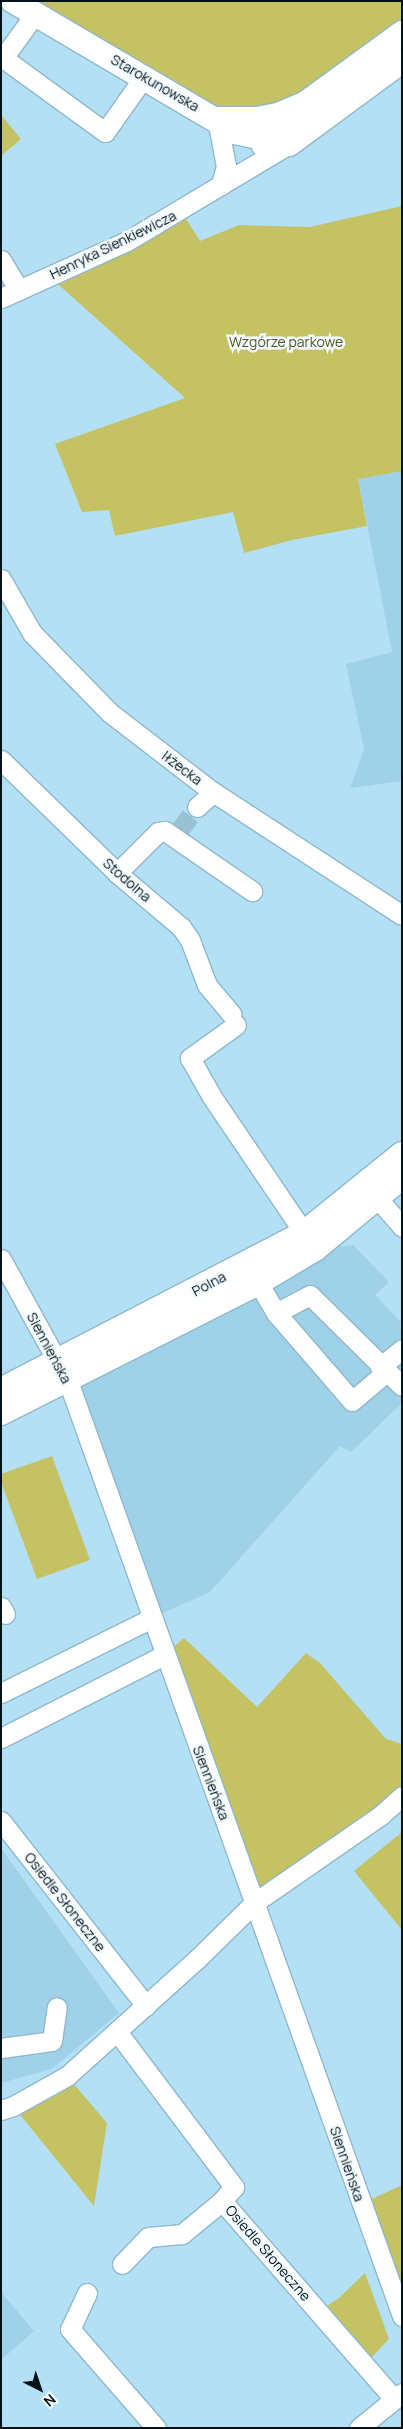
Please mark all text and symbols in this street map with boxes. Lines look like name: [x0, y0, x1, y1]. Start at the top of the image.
street label: Starokunowska: [108, 51, 202, 115]
street label: Henryka Sienkiewicza: [47, 207, 179, 283]
park label: Wzgórze parkowe: [229, 334, 343, 350]
street label: Iłżecka: [159, 747, 205, 789]
street label: Stodolna: [100, 855, 154, 905]
street label: Polna: [189, 1268, 229, 1300]
street label: Siennieńska: [23, 1309, 75, 1387]
street label: Siennieńska: [189, 1743, 233, 1823]
street label: Osiedle Słoneczne: [21, 1849, 109, 1955]
street label: Siennieńska: [326, 2124, 368, 2204]
street label: Osiedle Słoneczne: [222, 2202, 314, 2304]
north arrow: [15, 2364, 65, 2414]
text: N: [40, 2390, 60, 2411]

